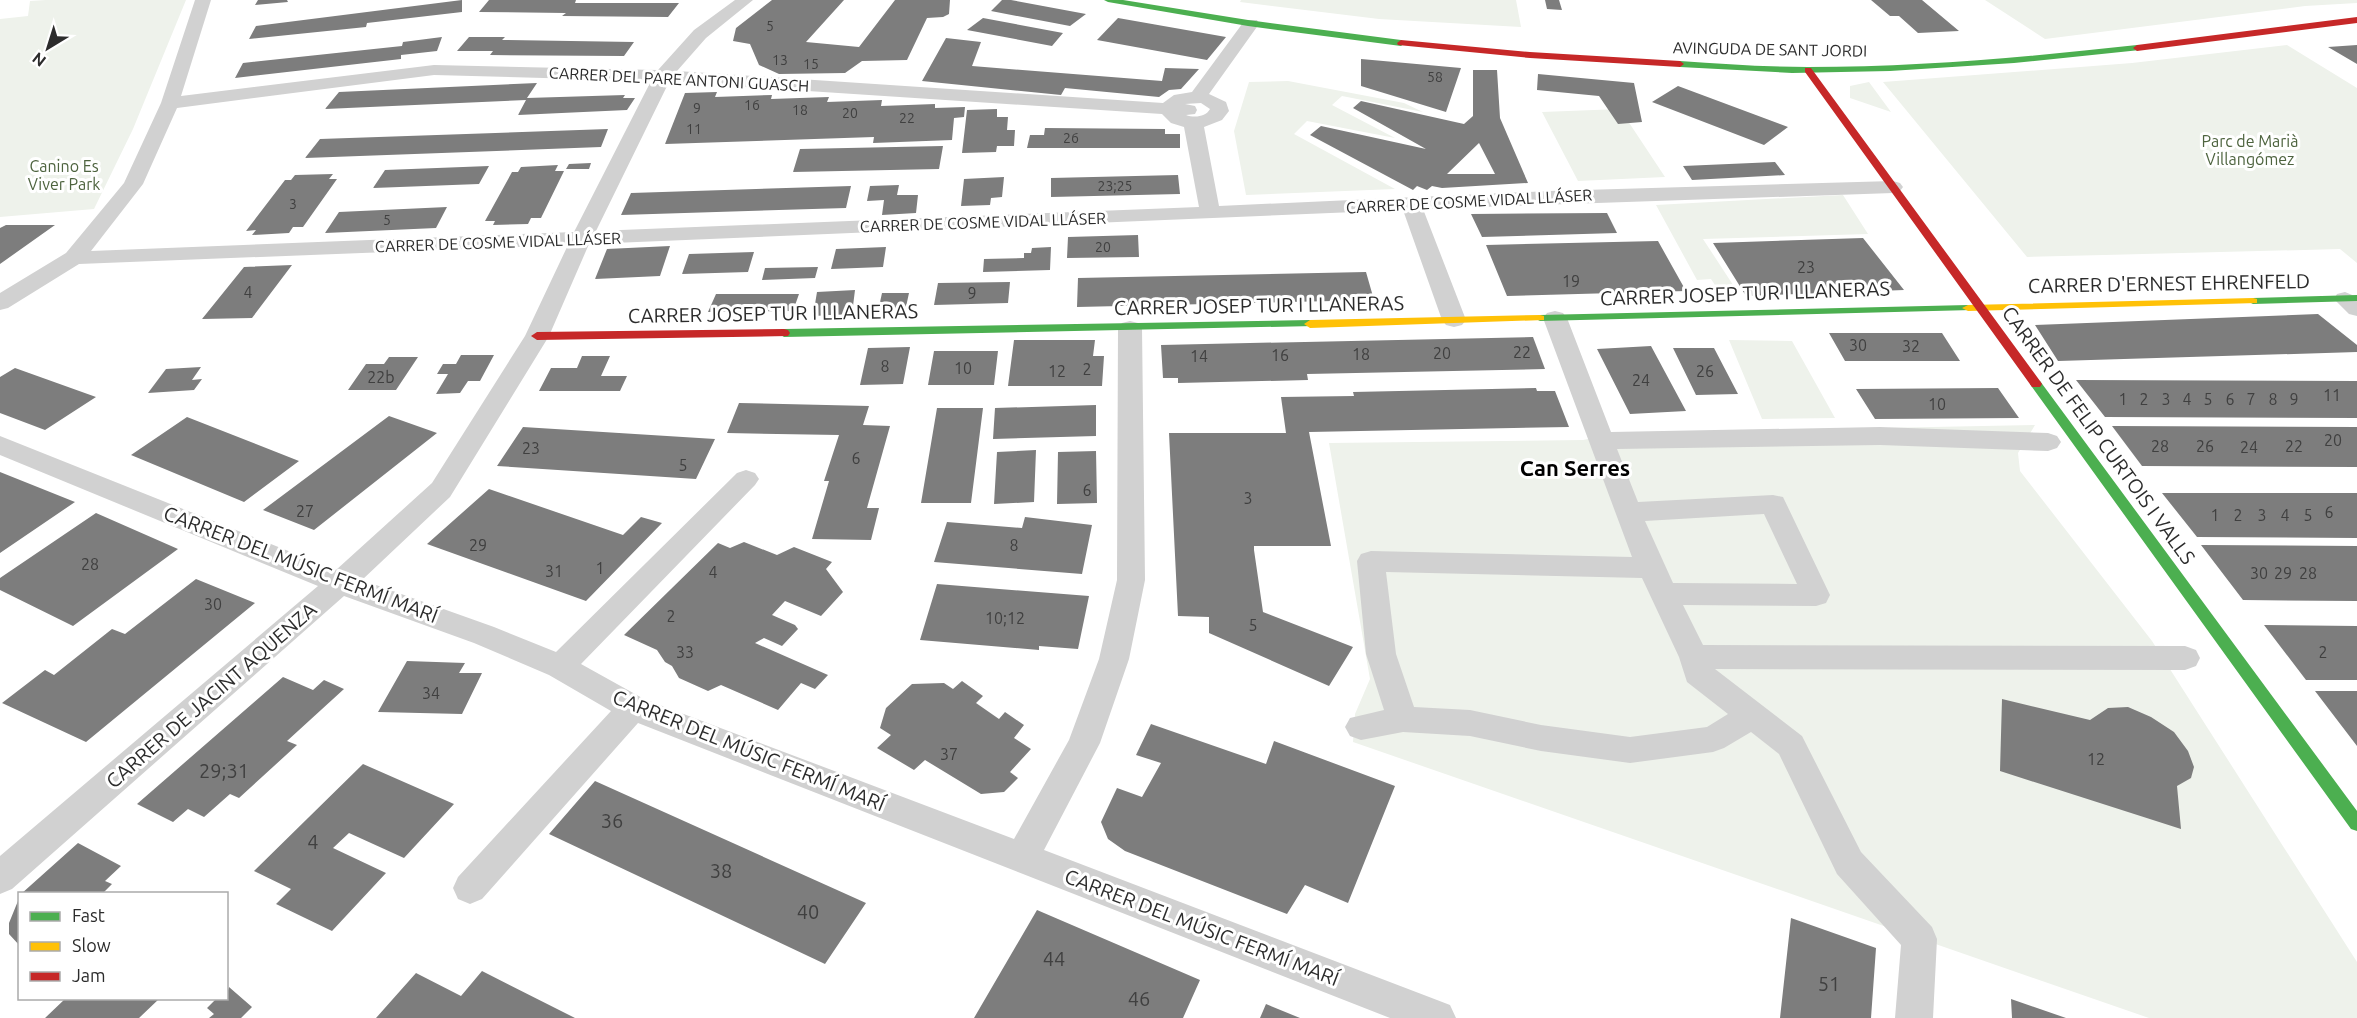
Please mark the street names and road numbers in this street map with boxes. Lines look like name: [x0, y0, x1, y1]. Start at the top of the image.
street label: AVINGUDA DE SANT JORDI: [1673, 38, 1867, 60]
street label: CARRER DEL PARE ANTONI GUASCH: [548, 63, 810, 95]
street label: CARRER DE COSME VIDAL LLÁSER: [1345, 184, 1593, 216]
street label: CARRER DE COSME VIDAL LLÁSER: [859, 207, 1106, 235]
street label: CARRER DE COSME VIDAL LLÁSER: [374, 227, 621, 255]
street label: CARRER D'ERNEST EHRENFELD: [2028, 269, 2310, 297]
street label: CARRER JOSEP TUR I LLANERAS: [1599, 276, 1891, 310]
street label: CARRER JOSEP TUR I LLANERAS: [1114, 291, 1404, 319]
street label: CARRER JOSEP TUR I LLANERAS: [628, 299, 918, 327]
street label: CARRER DE FELIP CURTOIS I VALLS: [1998, 302, 2200, 568]
street label: CARRER DEL MÚSIC FERMÍ MARÍ: [161, 501, 442, 627]
street label: CARRER DE JACINT AQUENZA: [101, 597, 321, 793]
street label: CARRER DEL MÚSIC FERMÍ MARÍ: [609, 685, 889, 816]
street label: CARRER DEL MÚSIC FERMÍ MARÍ: [1062, 864, 1343, 990]

